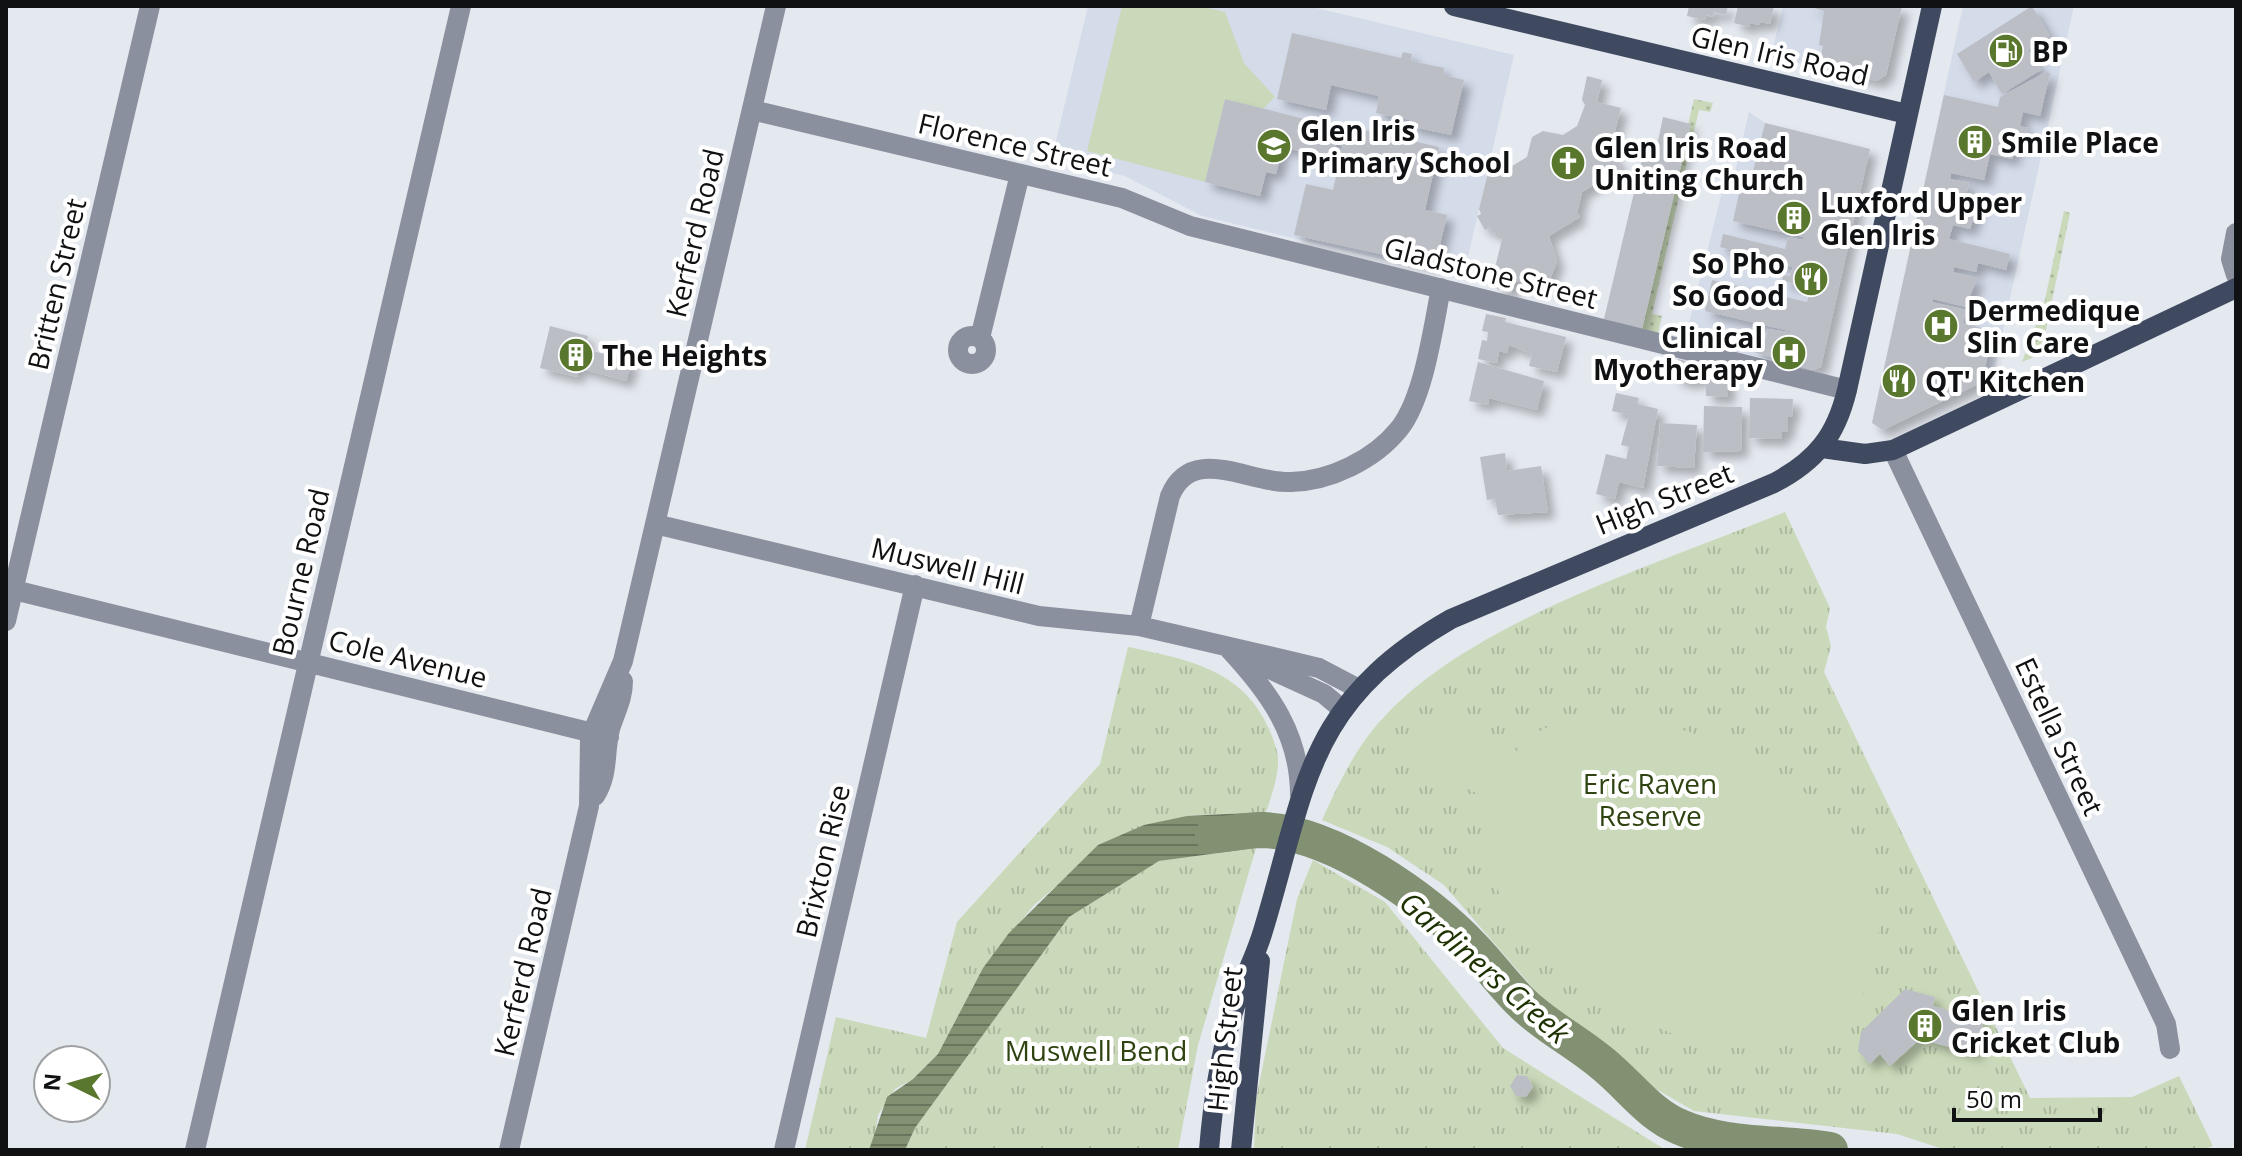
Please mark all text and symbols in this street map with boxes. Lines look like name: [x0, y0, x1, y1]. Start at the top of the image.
street label: Glen Iris Road: [1687, 16, 1873, 94]
fuel station icon: BP: [1987, 32, 2025, 70]
place label: BP: [2032, 32, 2068, 70]
street label: Florence Street: [915, 103, 1115, 185]
place label: Glen Iris Primary School: [1300, 111, 1511, 181]
building icon: Smile Place: [1956, 123, 1994, 161]
place label: Smile Place: [2001, 123, 2159, 161]
school or university icon: Glen Iris Primary School: [1255, 127, 1293, 165]
place label: Glen Iris Road Uniting Church: [1594, 128, 1804, 198]
church icon: Glen Iris Road Uniting Church: [1549, 144, 1587, 182]
street label: Kerferd Road: [656, 145, 732, 321]
place label: Luxford Upper Glen Iris: [1820, 183, 2022, 253]
street label: Britten Street: [18, 194, 94, 374]
building icon: Luxford Upper Glen Iris: [1775, 199, 1813, 237]
street label: Gladstone Street: [1380, 227, 1602, 317]
place label: So Pho So Good: [1672, 244, 1785, 314]
restaurant icon: So Pho So Good: [1792, 260, 1830, 298]
place label: Dermedique Slin Care: [1967, 291, 2140, 361]
hospital icon: Dermedique Slin Care: [1922, 307, 1960, 345]
place label: Clinical Myotherapy: [1593, 318, 1763, 388]
hospital icon: Clinical Myotherapy: [1770, 334, 1808, 372]
building icon: The Heights: [557, 336, 595, 374]
place label: The Heights: [602, 336, 767, 374]
restaurant icon: QT' Kitchen: [1880, 362, 1918, 400]
place label: QT' Kitchen: [1925, 362, 2085, 400]
street label: High Street: [1589, 453, 1739, 543]
street label: Bourne Road: [262, 485, 338, 659]
street label: Muswell Hill: [868, 528, 1028, 602]
street label: Cole Avenue: [325, 620, 491, 696]
street label: Estella Street: [2007, 651, 2113, 821]
park label: Eric Raven Reserve: [1583, 764, 1717, 834]
street label: Brixton Rise: [786, 781, 858, 941]
water label: Gardiners Creek: [1391, 882, 1580, 1053]
street label: Kerferd Road: [484, 884, 560, 1060]
street label: High Street: [1197, 965, 1251, 1113]
place label: Glen Iris Cricket Club: [1951, 991, 2120, 1061]
building icon: Glen Iris Cricket Club: [1906, 1007, 1944, 1045]
park label: Muswell Bend: [1005, 1031, 1187, 1069]
north arrow: [32, 1044, 112, 1124]
text: N: [35, 1072, 67, 1092]
scale bar: [1954, 1072, 2100, 1122]
text: 50 m: [1966, 1082, 2022, 1115]

